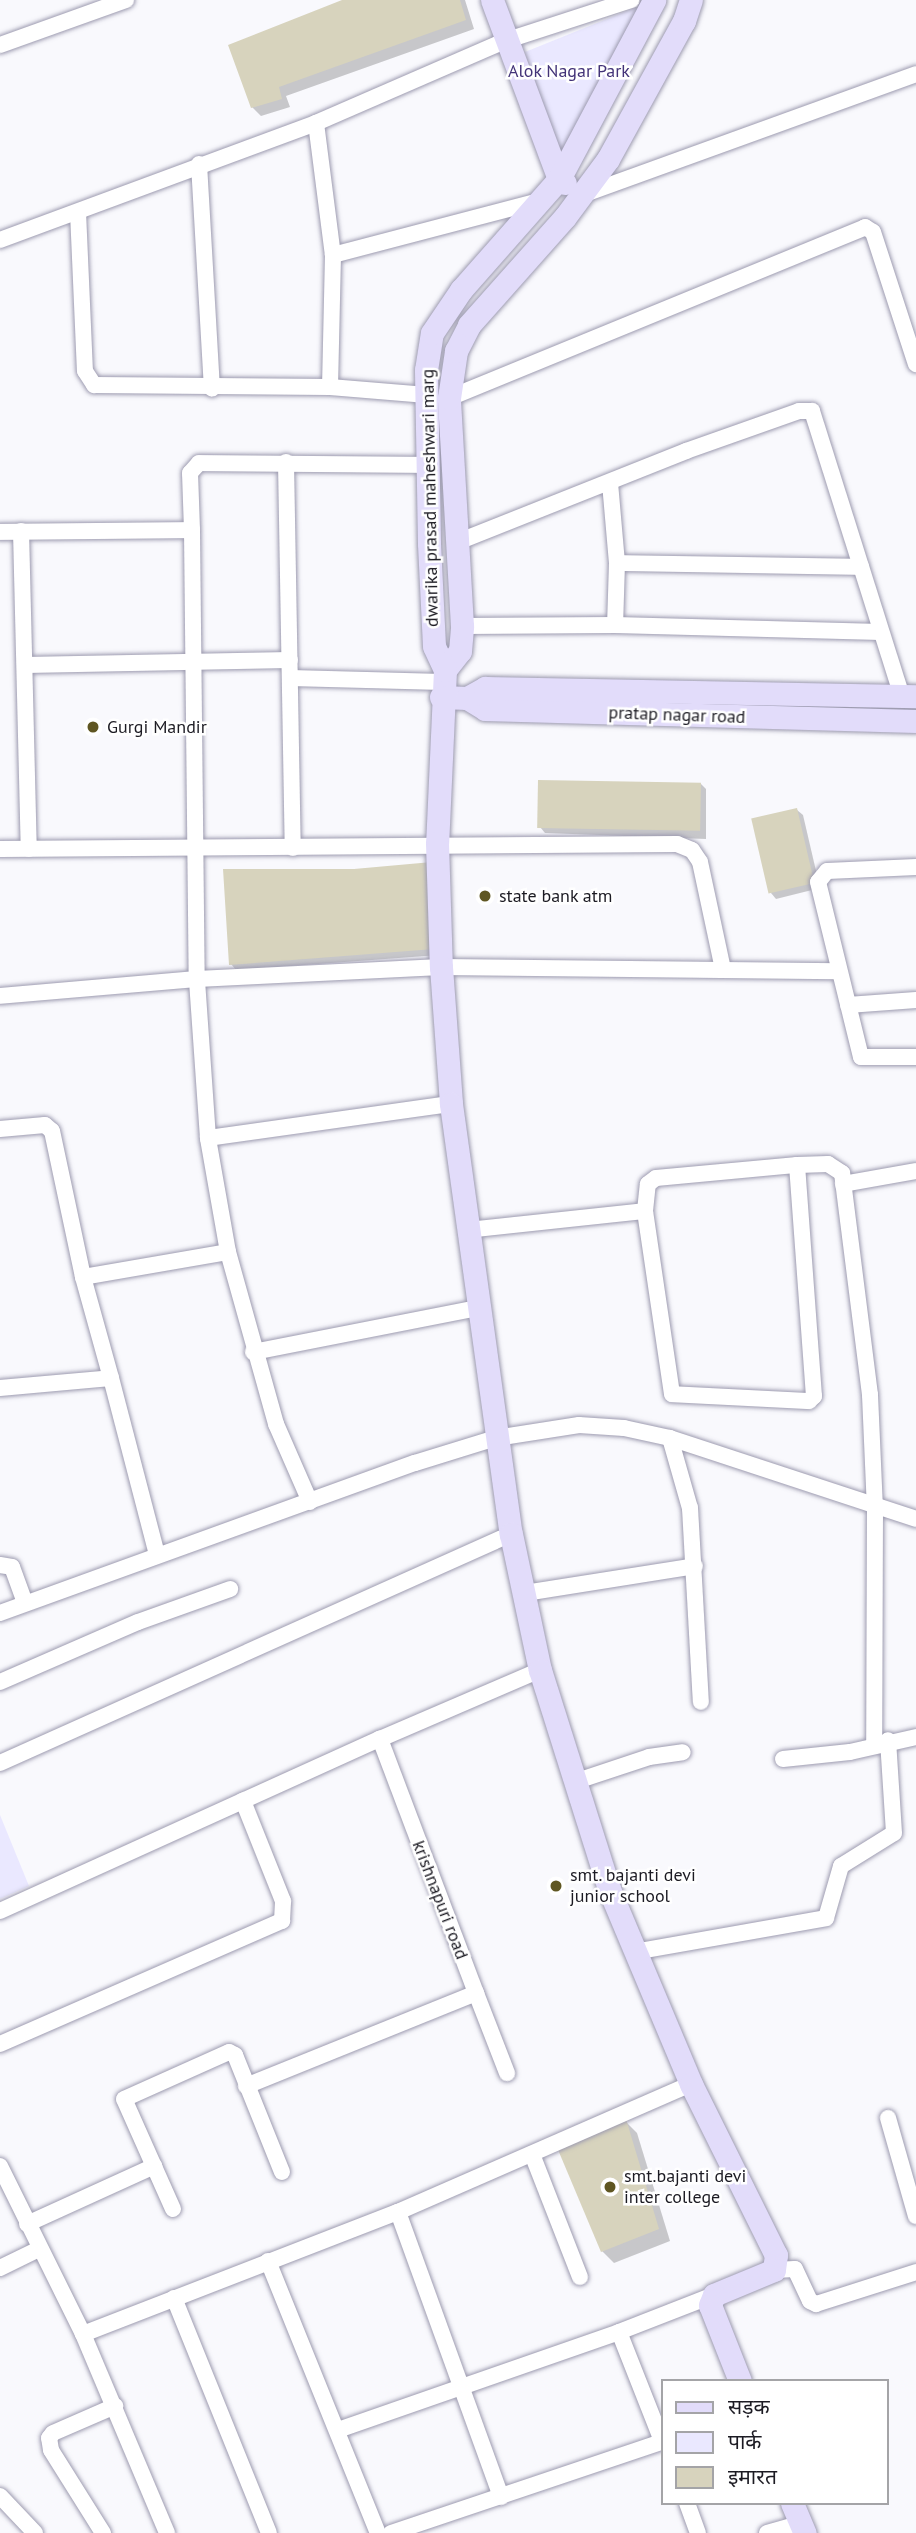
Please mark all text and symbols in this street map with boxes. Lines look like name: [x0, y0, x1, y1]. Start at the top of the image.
park label: Alok Nagar Park: [508, 60, 630, 82]
street label: dwarika prasad maheshwari marg: [417, 369, 443, 627]
street label: pratap nagar road: [608, 702, 746, 728]
place label: Gurgi Mandir: [107, 716, 207, 738]
marker: Gurgi Mandir: [85, 719, 101, 735]
place label: state bank atm: [499, 885, 613, 907]
marker: state bank atm: [477, 888, 493, 904]
street label: krishnapuri road: [407, 1838, 473, 1962]
place label: smt. bajanti devi junior school: [570, 1865, 697, 1908]
marker: smt. bajanti devi junior school: [548, 1878, 564, 1894]
place label: smt.bajanti devi inter college: [624, 2166, 746, 2208]
marker: smt.bajanti devi inter college: [602, 2179, 618, 2195]
legend: [660, 2379, 888, 2505]
text: सड़क: [728, 2393, 770, 2420]
text: पार्क: [728, 2428, 762, 2455]
text: इमारत: [728, 2463, 777, 2490]

